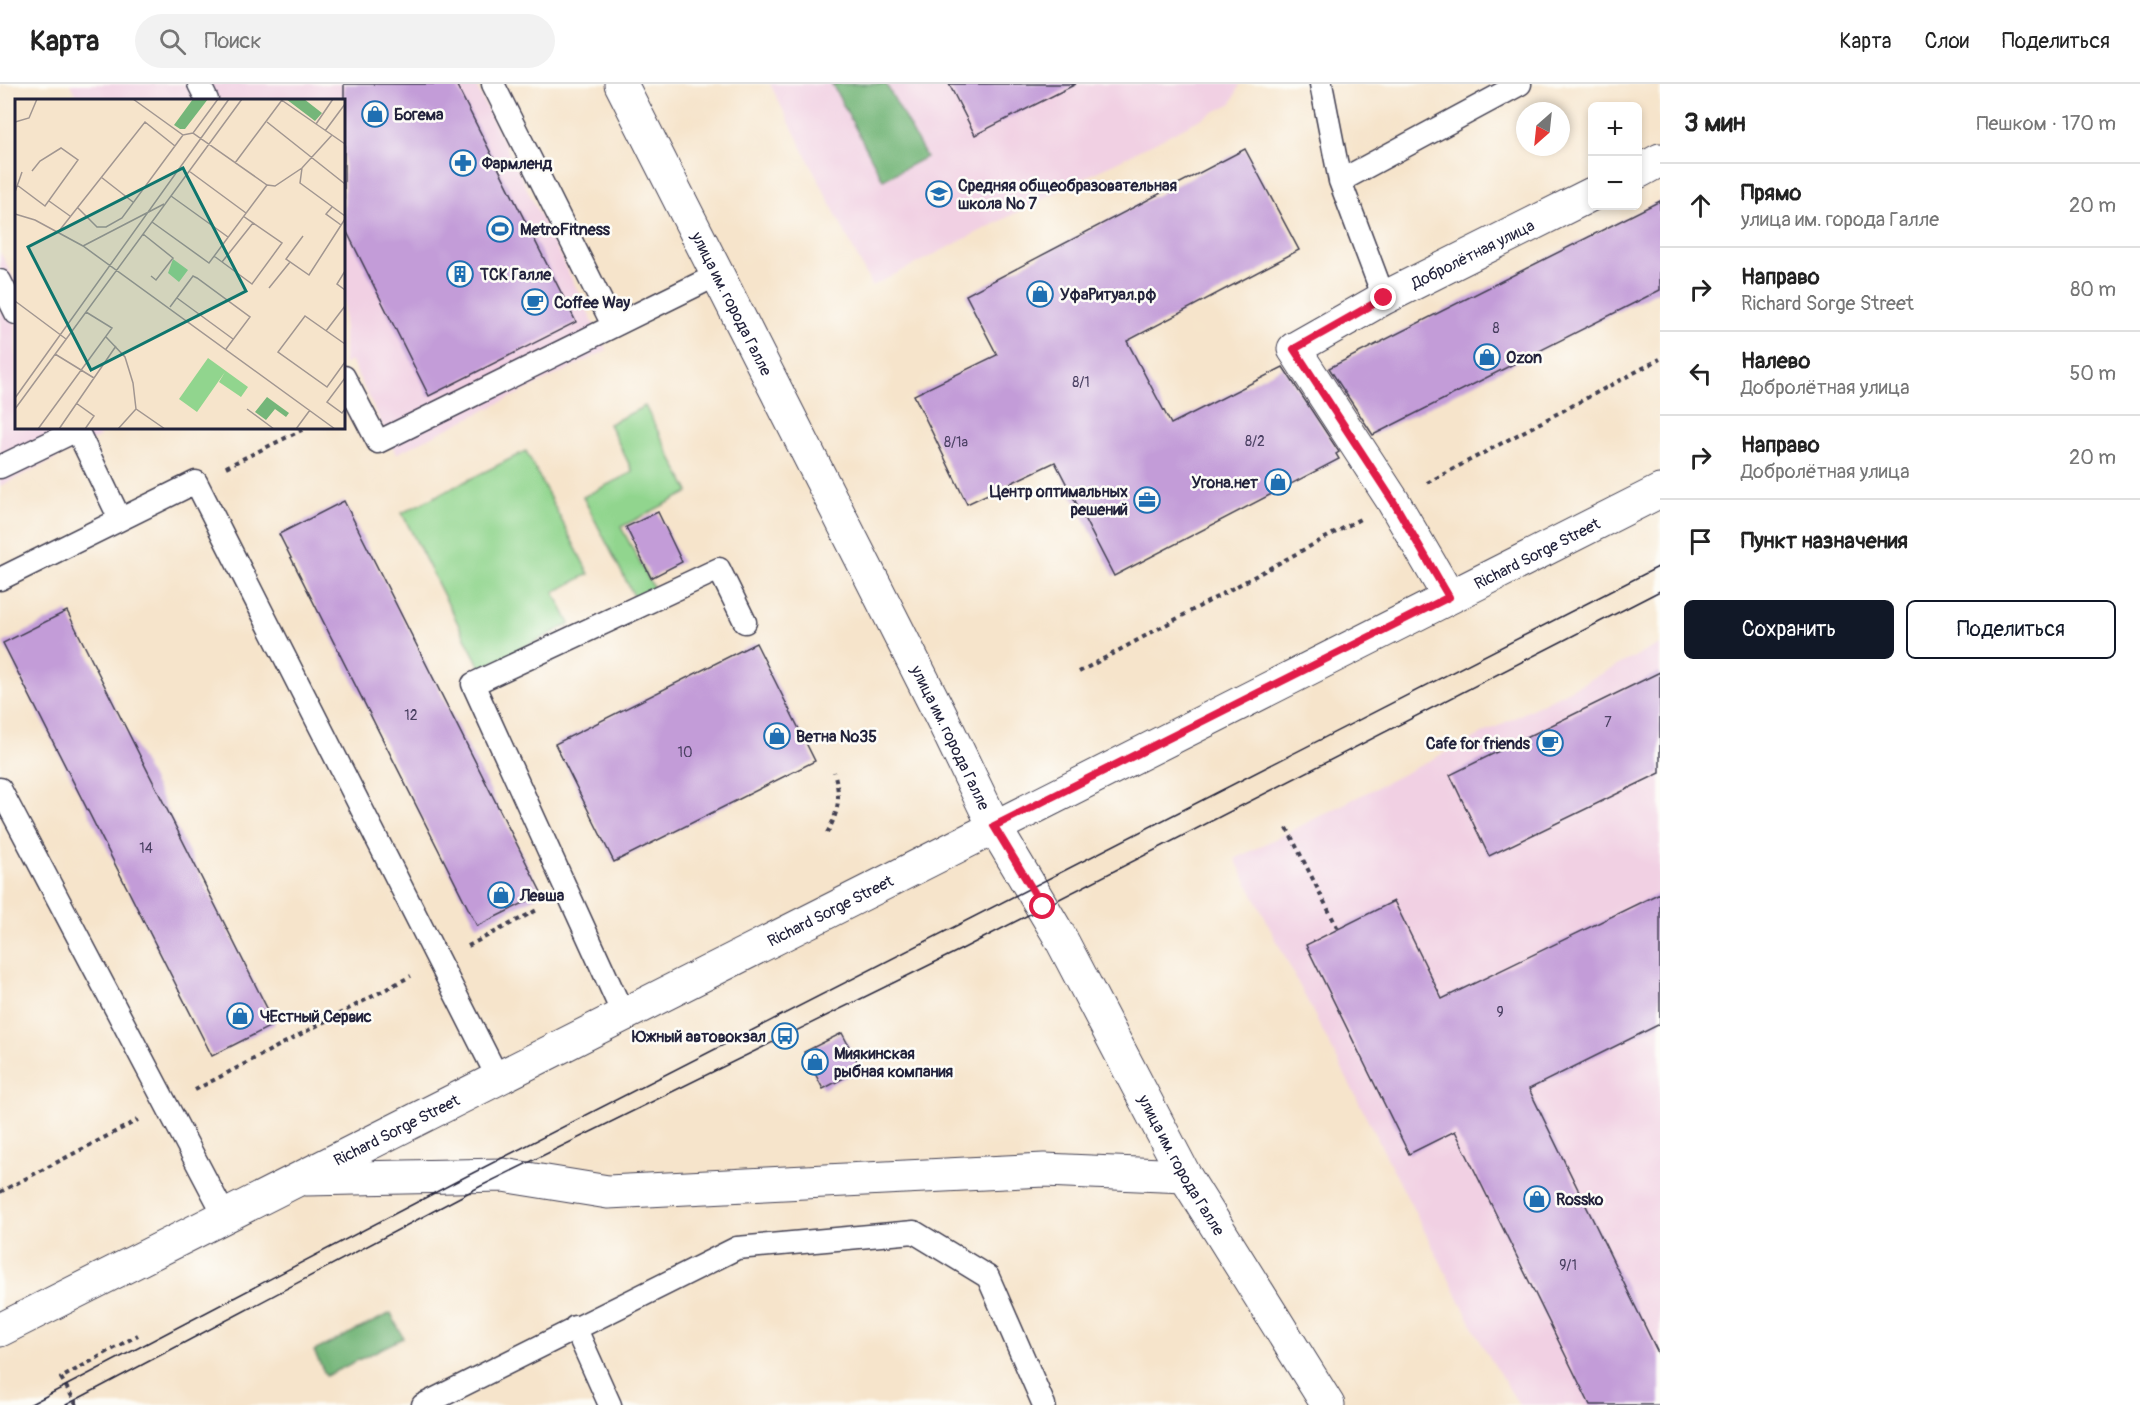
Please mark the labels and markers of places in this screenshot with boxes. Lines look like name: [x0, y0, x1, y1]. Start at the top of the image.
shop icon: Богема: [360, 99, 390, 129]
place label: Богема: [394, 105, 444, 125]
pharmacy icon: Фармленд: [448, 148, 478, 178]
place label: Фармленд: [481, 154, 553, 174]
place label: Средняя общеобразовательная школа № 7: [958, 176, 1177, 214]
school or university icon: Средняя общеобразовательная школа № 7: [924, 179, 954, 209]
sports icon: MetroFitness: [485, 214, 515, 244]
place label: MetroFitness: [520, 220, 611, 240]
building icon: ТСК Галле: [445, 259, 475, 289]
place label: ТСК Галле: [479, 265, 552, 285]
shop icon: УфаРитуал.рф: [1025, 279, 1055, 309]
place label: УфаРитуал.рф: [1060, 285, 1156, 305]
cafe icon: Coffee Way: [520, 287, 550, 317]
place label: Coffee Way: [554, 293, 630, 313]
shop icon: Ozon: [1472, 342, 1502, 372]
place label: Ozon: [1506, 348, 1542, 368]
shop icon: Угона.нет: [1263, 467, 1293, 497]
place label: Угона.нет: [1192, 473, 1259, 493]
place label: Центр оптимальных решений: [990, 482, 1128, 520]
office icon: Центр оптимальных решений: [1132, 485, 1162, 515]
shop icon: Ветна №35: [762, 721, 792, 751]
place label: Ветна №35: [796, 727, 877, 747]
cafe icon: Cafe for friends: [1535, 728, 1565, 758]
place label: Cafe for friends: [1426, 734, 1531, 754]
shop icon: Левша: [486, 880, 516, 910]
place label: Левша: [519, 886, 565, 906]
shop icon: ЧЕстный Сервис: [225, 1001, 255, 1031]
place label: ЧЕстный Сервис: [260, 1007, 372, 1027]
bus stop icon: Южный автовокзал: [770, 1021, 800, 1051]
place label: Южный автовокзал: [631, 1027, 766, 1047]
place label: Миякинская рыбная компания: [834, 1044, 954, 1082]
shop icon: Миякинская рыбная компания: [800, 1047, 830, 1077]
shop icon: Rossko: [1522, 1184, 1552, 1214]
place label: Rossko: [1556, 1190, 1604, 1210]

